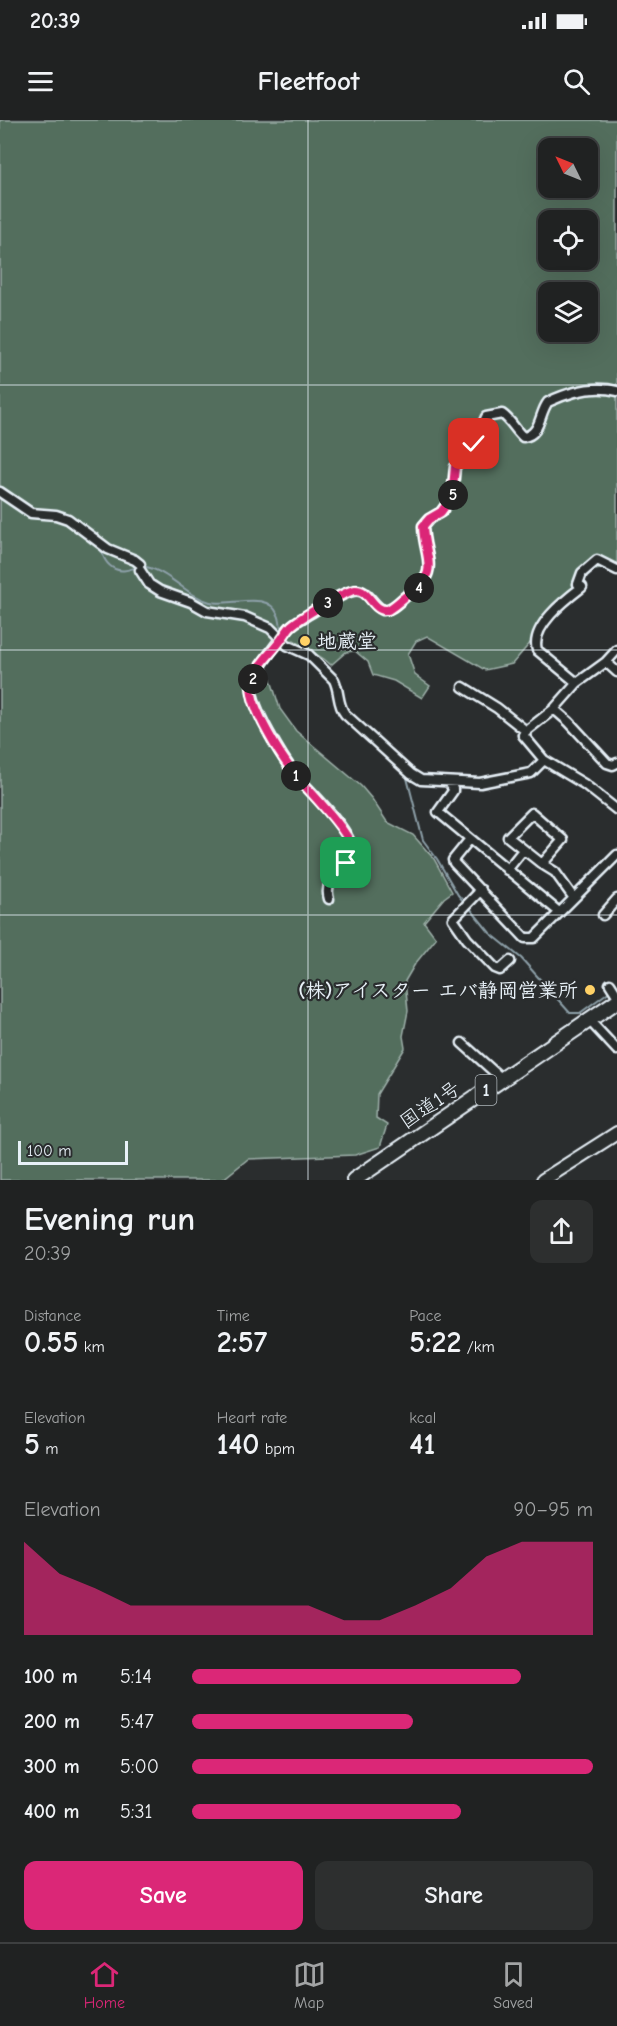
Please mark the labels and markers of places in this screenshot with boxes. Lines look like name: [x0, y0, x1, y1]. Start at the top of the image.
pin: [448, 418, 499, 469]
pin: 5: [438, 480, 468, 510]
pin: 4: [404, 573, 434, 603]
pin: 3: [313, 588, 343, 618]
place label: 地蔵堂: [317, 630, 377, 653]
marker: 地蔵堂: [298, 634, 312, 648]
pin: 2: [238, 664, 268, 694]
pin: 1: [281, 761, 311, 791]
pin: [320, 837, 371, 888]
place label: (株)アイスター エバ静岡営業所: [298, 979, 578, 1002]
marker: (株)アイスター エバ静岡営業所: [583, 983, 597, 997]

